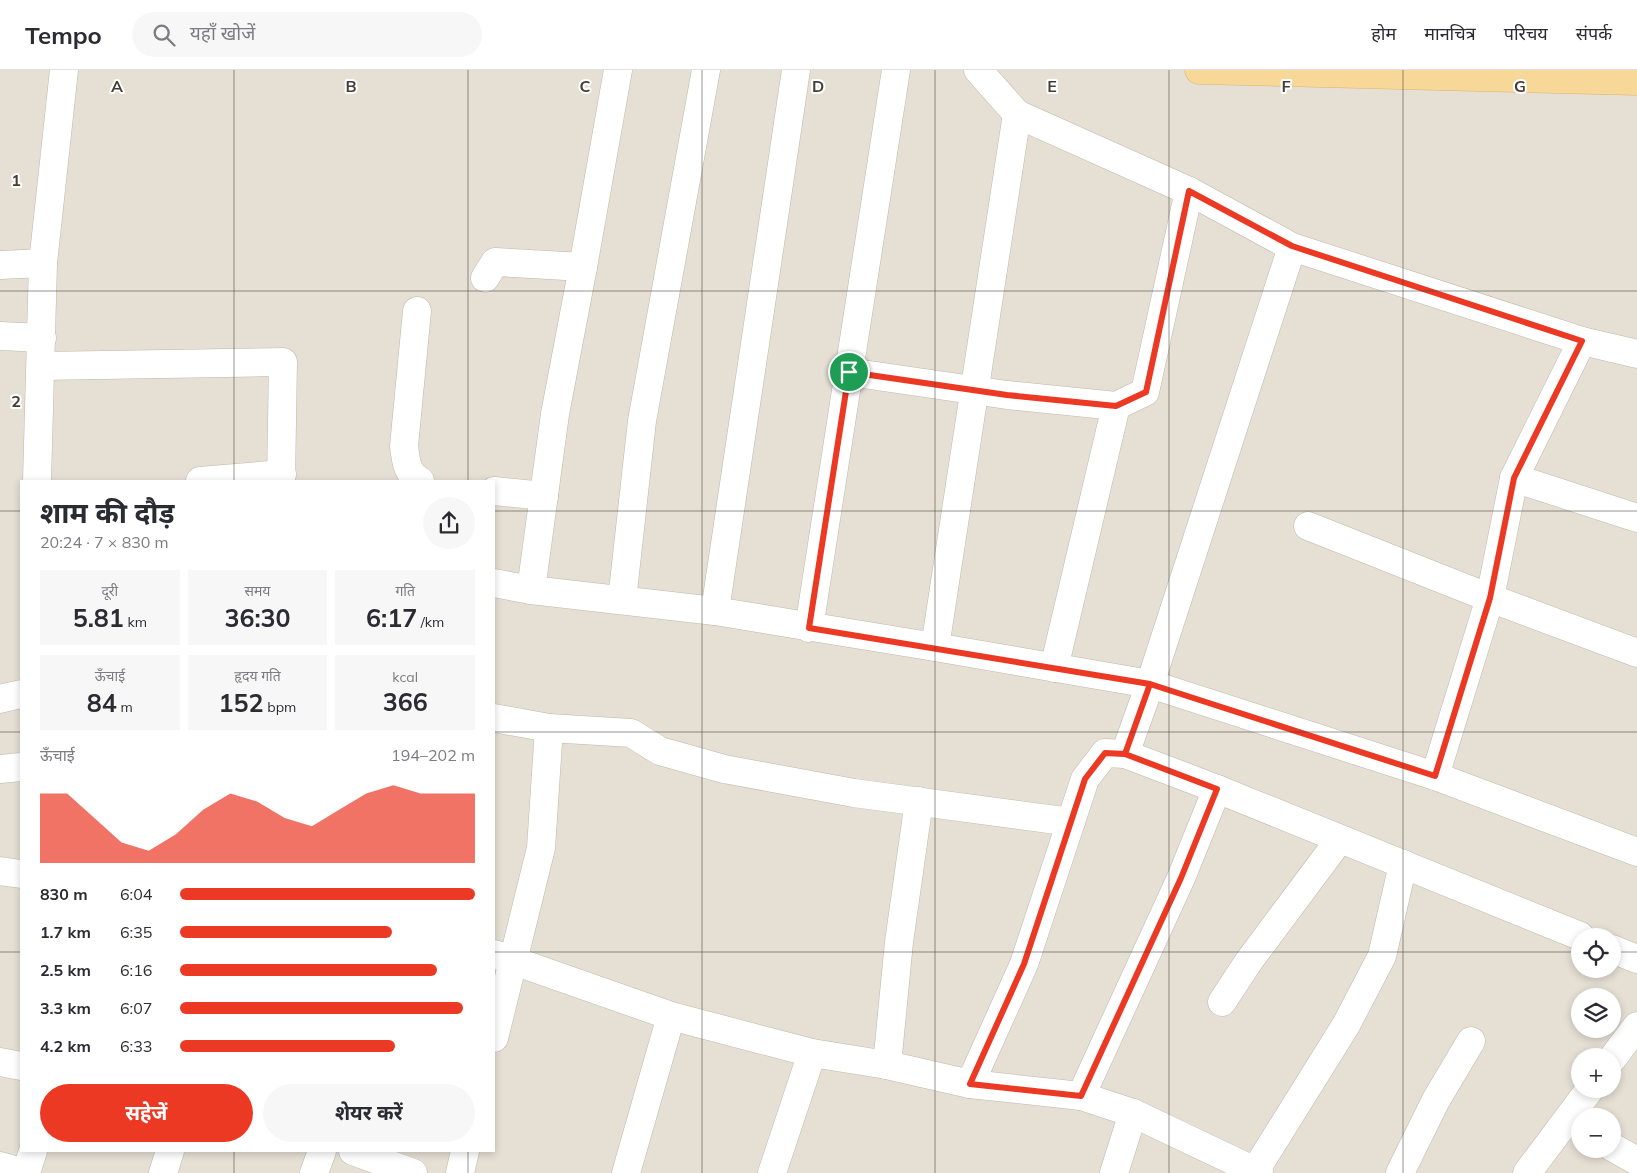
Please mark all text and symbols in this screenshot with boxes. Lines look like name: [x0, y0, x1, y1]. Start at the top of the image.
search box: [132, 12, 482, 57]
text: Tempo: [25, 20, 102, 50]
icon: search: [150, 21, 178, 49]
text: यहाँ खोजें: [190, 21, 255, 45]
text: होम: [1371, 22, 1396, 45]
text: मानचित्र: [1424, 22, 1476, 45]
text: परिचय: [1504, 22, 1548, 45]
text: संपर्क: [1576, 22, 1612, 45]
text: A: [111, 76, 123, 96]
text: B: [345, 76, 357, 96]
text: C: [580, 76, 591, 96]
text: D: [812, 76, 824, 96]
text: E: [1047, 76, 1057, 96]
text: F: [1281, 76, 1291, 96]
text: G: [1514, 76, 1526, 96]
text: 1: [11, 170, 21, 190]
pin: [828, 351, 870, 393]
icon: arrive: [835, 358, 863, 386]
text: 2: [11, 391, 21, 411]
text: शाम की दौड़: [40, 495, 175, 530]
button: share: [423, 497, 475, 549]
text: 20:24 · 7 × 830 m: [40, 532, 169, 552]
text: दूरी: [101, 582, 118, 600]
text: समय: [245, 582, 270, 600]
text: गति: [395, 582, 415, 600]
text: 5.81: [73, 602, 124, 633]
text: 36:30: [224, 602, 291, 633]
text: 6:17: [366, 602, 417, 633]
text: km: [124, 613, 147, 631]
text: /km: [417, 613, 444, 631]
text: ऊँचाई: [95, 667, 125, 685]
text: हृदय गति: [234, 667, 281, 685]
text: kcal: [392, 668, 418, 686]
text: 366: [383, 686, 428, 717]
text: 84: [87, 687, 117, 718]
text: 152: [219, 687, 264, 718]
text: m: [117, 698, 133, 716]
text: bpm: [264, 698, 296, 716]
text: ऊँचाई: [40, 745, 75, 765]
text: 194–202 m: [391, 745, 475, 765]
text: 830 m: [40, 884, 88, 904]
text: 6:04: [120, 884, 152, 904]
text: 1.7 km: [40, 922, 91, 942]
text: 6:35: [120, 922, 152, 942]
map controls: [1571, 928, 1621, 1158]
button: locate: [1571, 928, 1621, 978]
text: 2.5 km: [40, 960, 91, 980]
text: 6:16: [120, 960, 152, 980]
button: layers: [1571, 988, 1621, 1038]
text: 3.3 km: [40, 998, 91, 1018]
text: 6:07: [120, 998, 152, 1018]
text: 4.2 km: [40, 1036, 91, 1056]
text: 6:33: [120, 1036, 152, 1056]
button: +: [1571, 1048, 1621, 1098]
button: सहेजें: [40, 1084, 253, 1142]
button: शेयर करें: [263, 1084, 475, 1142]
button: −: [1571, 1108, 1621, 1158]

